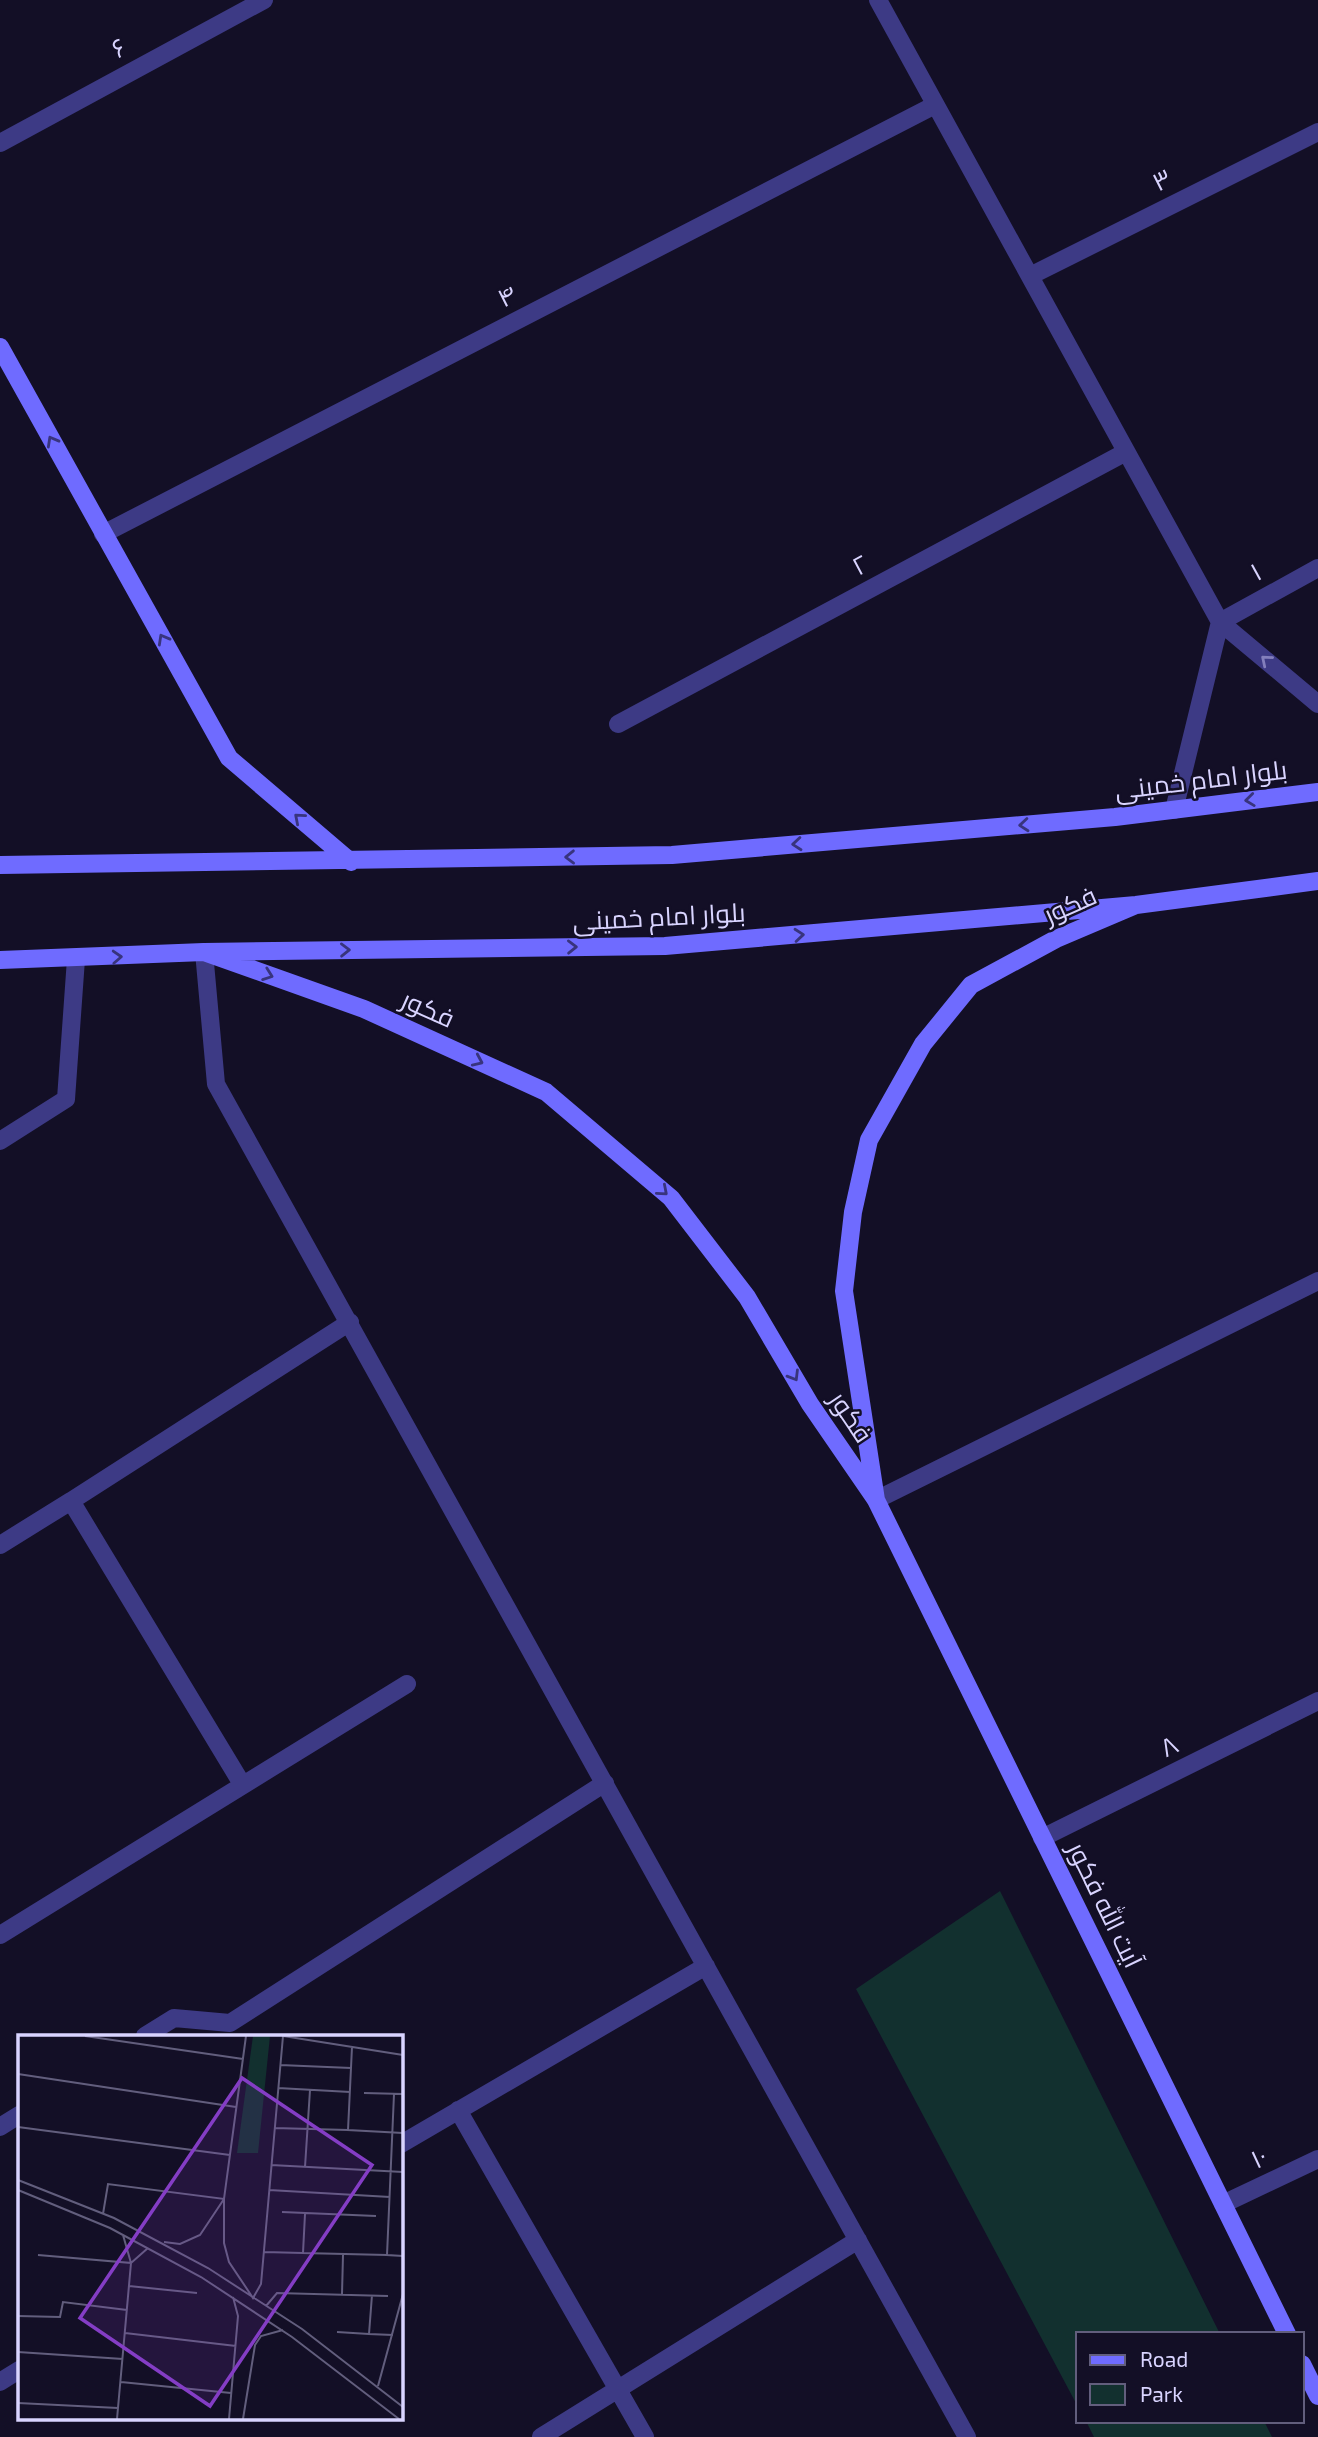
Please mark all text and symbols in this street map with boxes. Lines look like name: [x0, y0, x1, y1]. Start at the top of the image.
street label: ۶: [106, 30, 131, 63]
street label: ۳: [1146, 161, 1176, 196]
street label: ۴: [492, 277, 521, 312]
one-way arrow: [47, 436, 60, 448]
street label: ۲: [846, 547, 873, 581]
street label: ۱: [1244, 555, 1266, 586]
one-way arrow: [158, 634, 171, 647]
one-way arrow: [1261, 656, 1274, 668]
street label: بلوار امام خمینی: [1113, 753, 1289, 808]
one-way arrow: [1244, 793, 1256, 808]
one-way arrow: [294, 814, 307, 826]
one-way arrow: [1018, 817, 1030, 832]
one-way arrow: [792, 836, 803, 851]
one-way arrow: [565, 849, 575, 865]
street label: فکور: [1036, 878, 1101, 931]
street label: بلوار امام خمینی: [572, 895, 746, 940]
one-way arrow: [793, 927, 805, 942]
one-way arrow: [567, 940, 578, 955]
one-way arrow: [340, 942, 350, 958]
one-way arrow: [112, 949, 123, 964]
one-way arrow: [261, 967, 273, 981]
street label: فکور: [395, 982, 460, 1034]
one-way arrow: [471, 1053, 483, 1067]
one-way arrow: [654, 1183, 667, 1195]
one-way arrow: [785, 1369, 798, 1382]
street label: فکور: [822, 1383, 880, 1448]
street label: ۸: [1154, 1727, 1182, 1762]
street label: آیت الله فکور: [1061, 1835, 1150, 1973]
inset map: [18, 2035, 402, 2420]
street label: ۱۰: [1245, 2140, 1272, 2174]
legend: [1076, 2332, 1304, 2423]
text: Road: [1140, 2346, 1188, 2371]
text: Park: [1140, 2381, 1183, 2406]

